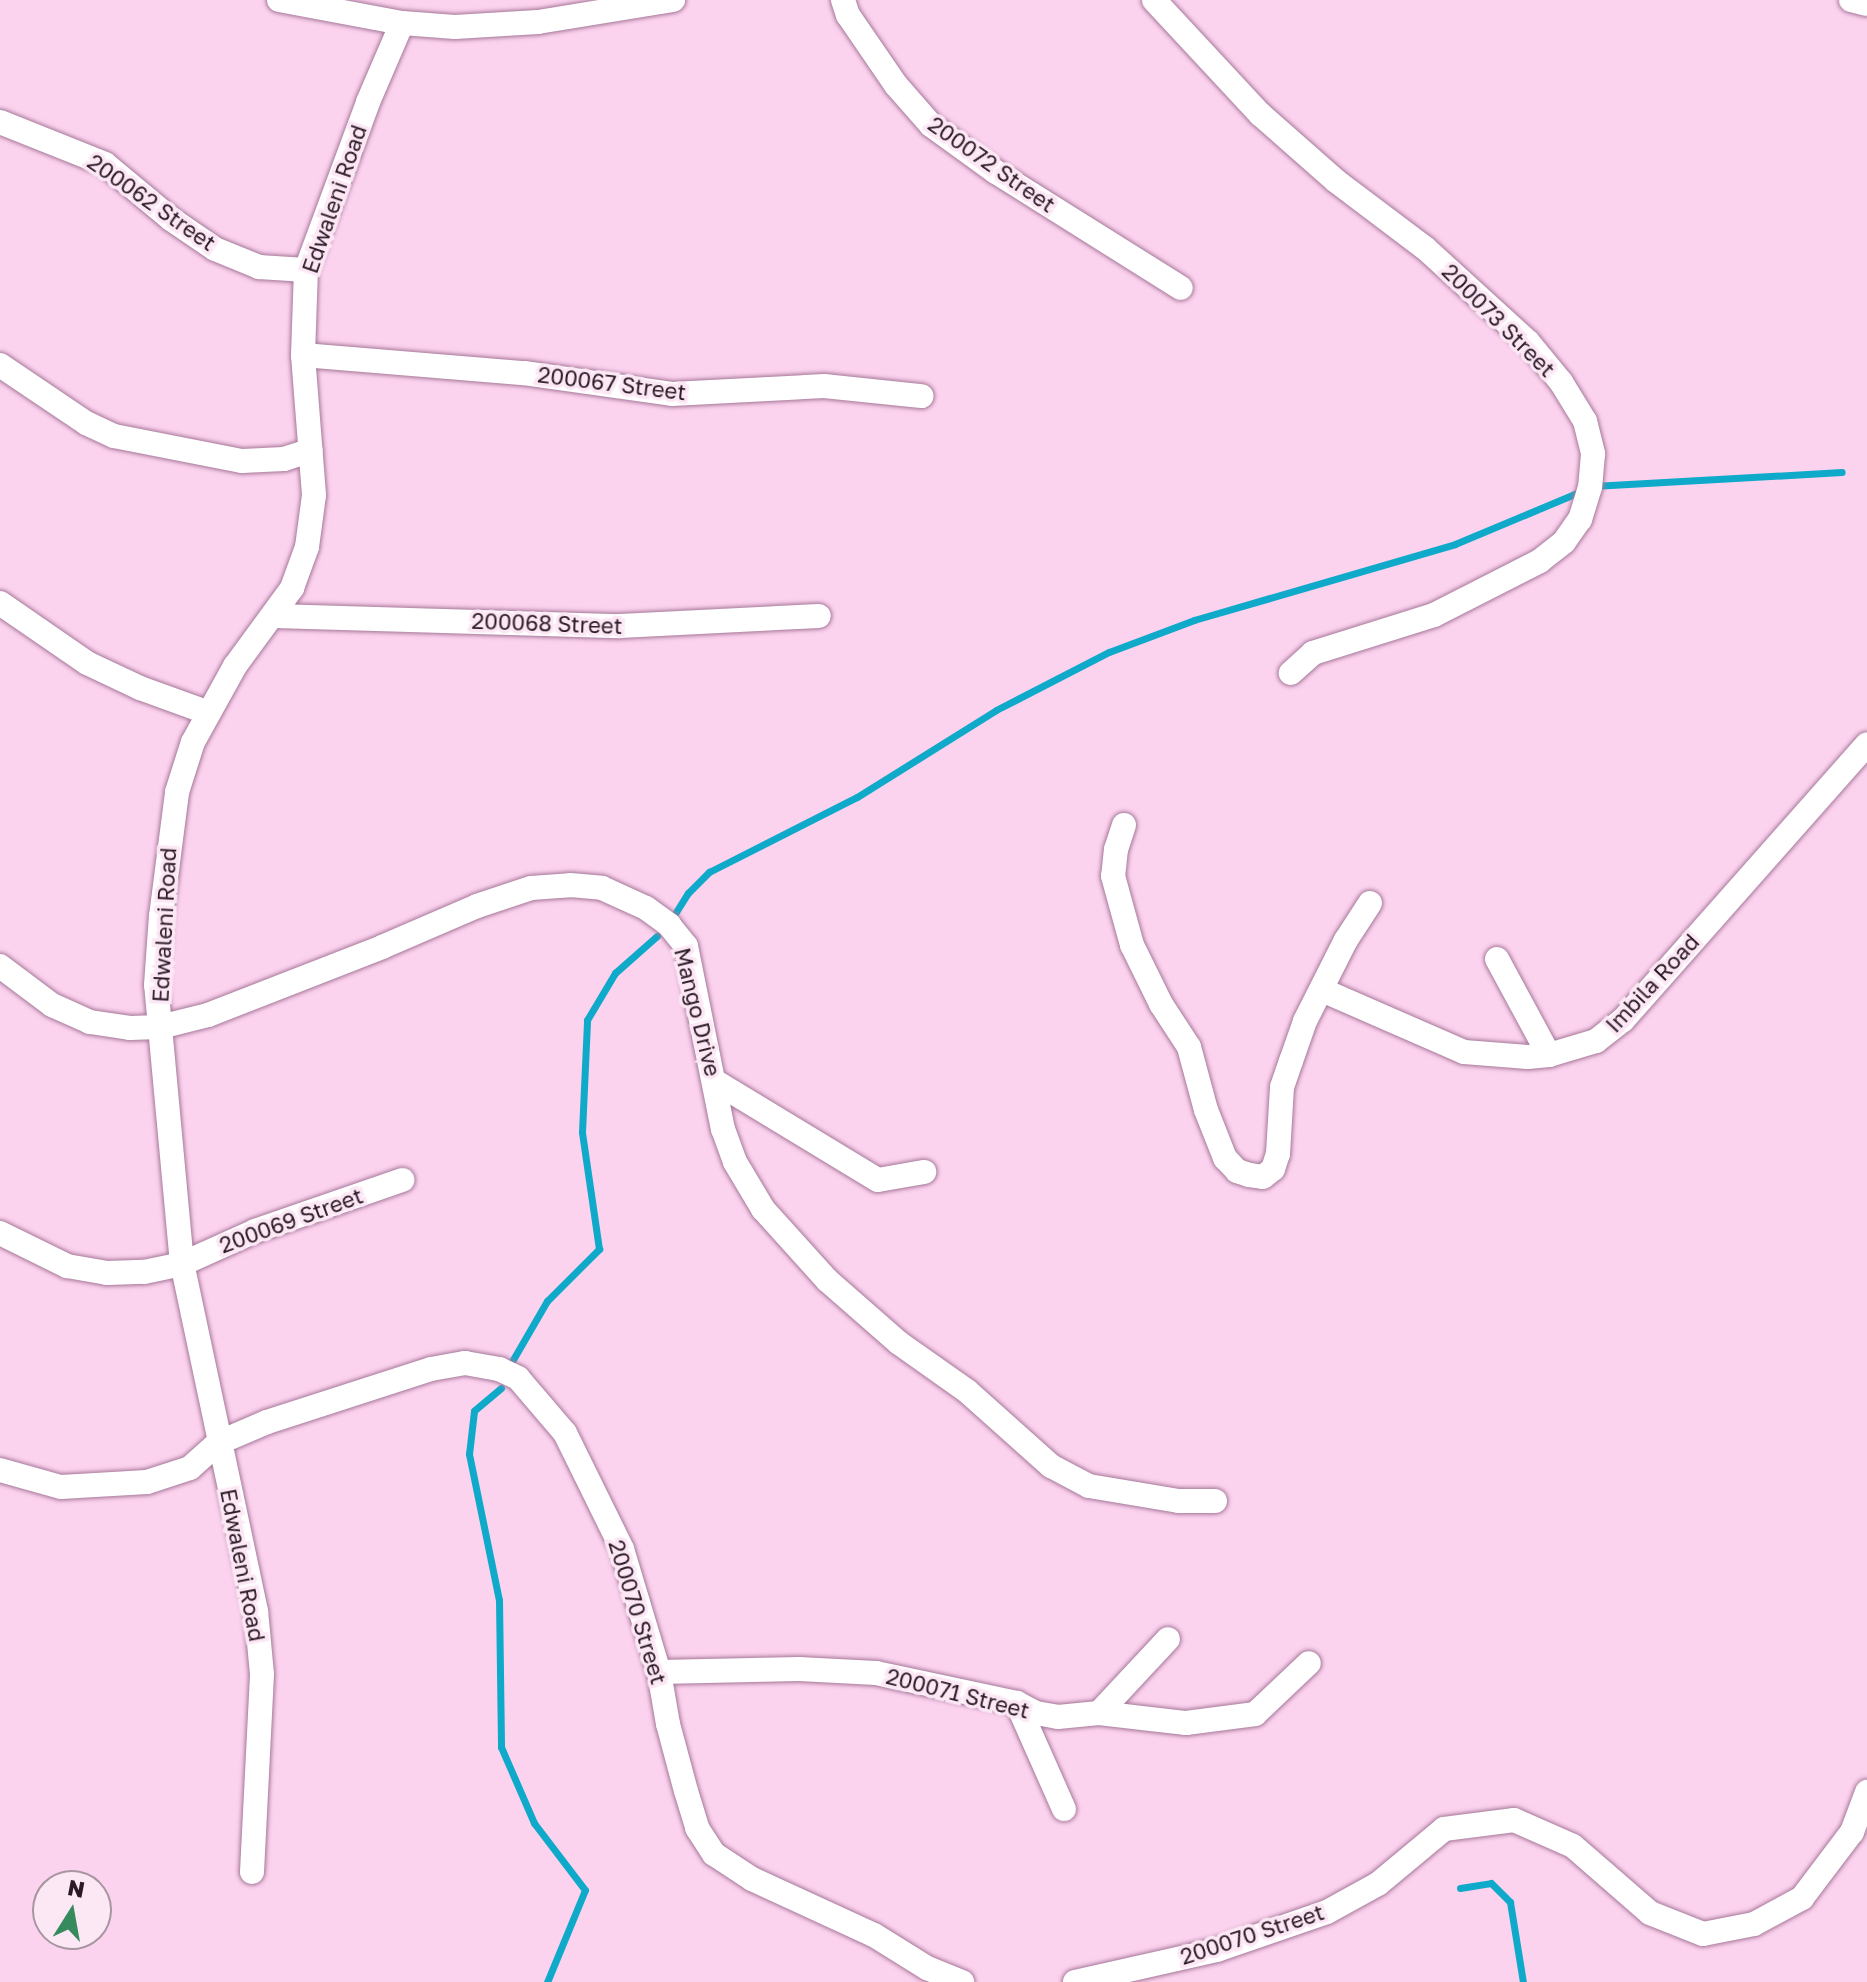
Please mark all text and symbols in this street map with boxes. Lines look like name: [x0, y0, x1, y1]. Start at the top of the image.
street label: 200072 Street: [924, 111, 1060, 217]
street label: Edwaleni Road: [296, 121, 372, 277]
street label: 200062 Street: [83, 148, 221, 256]
street label: 200073 Street: [1437, 258, 1561, 382]
street label: 200067 Street: [536, 361, 688, 405]
street label: 200068 Street: [471, 607, 623, 639]
street label: Edwaleni Road: [147, 847, 181, 1003]
street label: Imbila Road: [1600, 928, 1704, 1038]
street label: Mango Drive: [669, 945, 727, 1079]
street label: 200069 Street: [216, 1182, 366, 1258]
street label: Edwaleni Road: [215, 1486, 271, 1644]
street label: 200070 Street: [604, 1537, 672, 1687]
street label: 200071 Street: [884, 1662, 1032, 1724]
north arrow: [32, 1870, 112, 1950]
text: N: [65, 1873, 87, 1903]
street label: 200070 Street: [1177, 1898, 1327, 1970]

